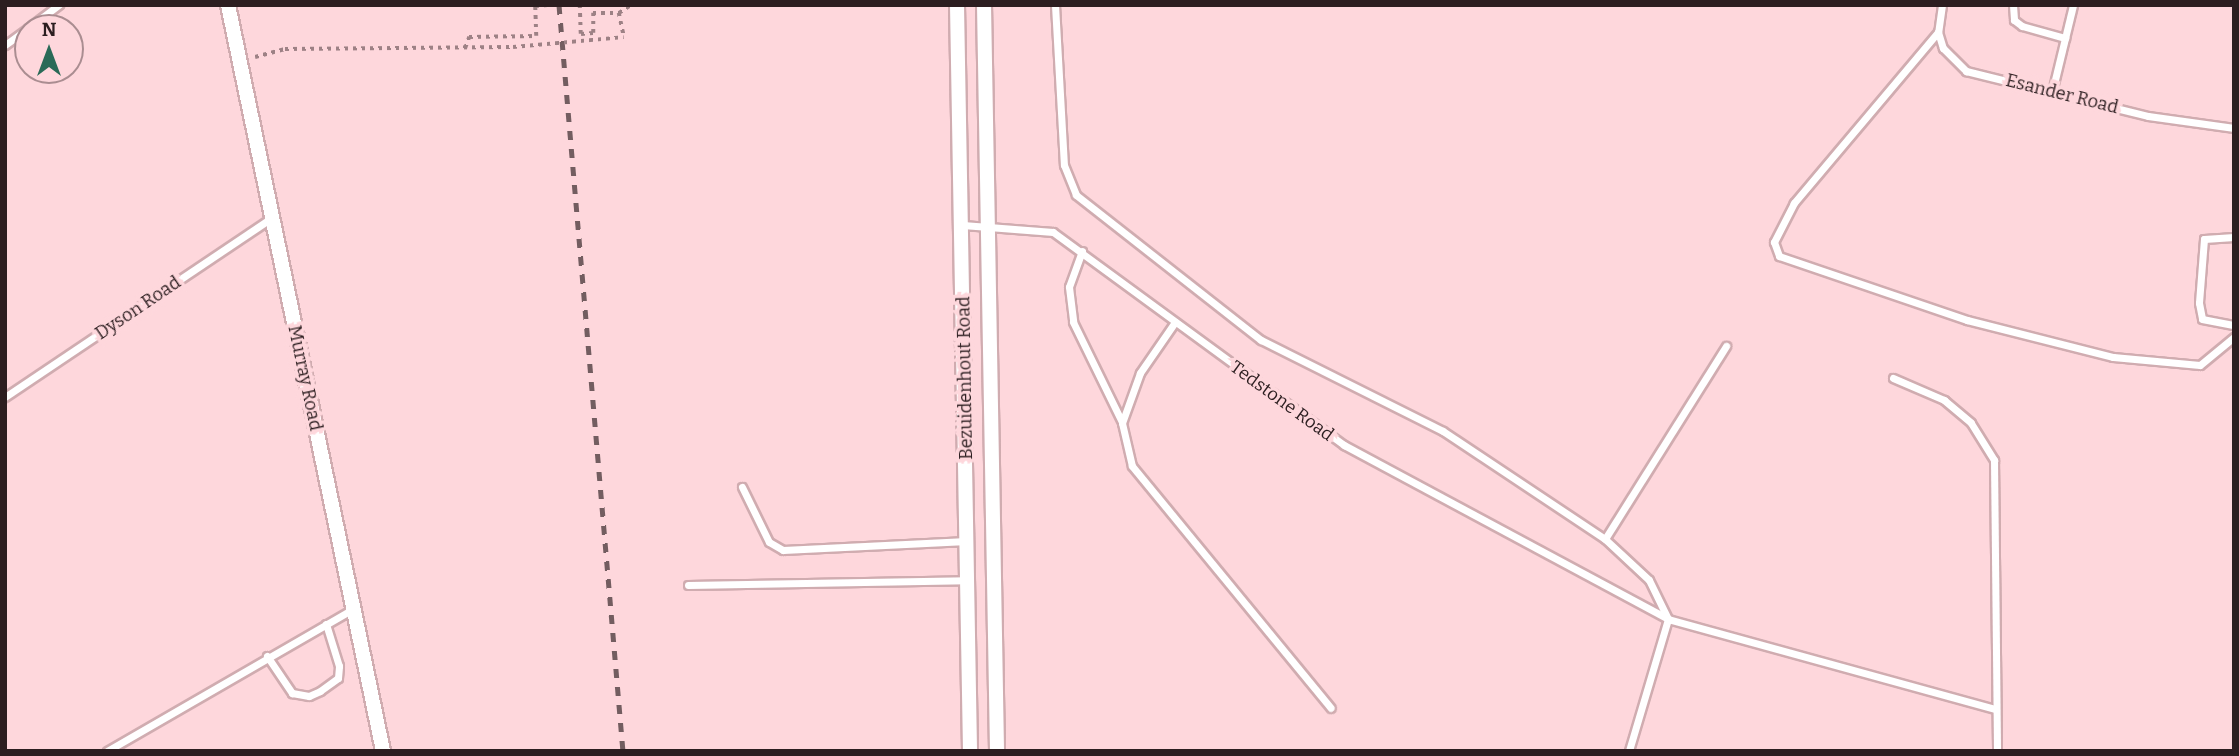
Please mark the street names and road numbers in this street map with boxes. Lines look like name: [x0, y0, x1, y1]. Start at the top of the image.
street label: Esander Road: [2004, 70, 2120, 118]
street label: Dyson Road: [91, 272, 185, 344]
street label: Bezuidenhout Road: [953, 296, 977, 460]
street label: Murray Road: [283, 323, 327, 433]
street label: Tedstone Road: [1226, 356, 1338, 446]

